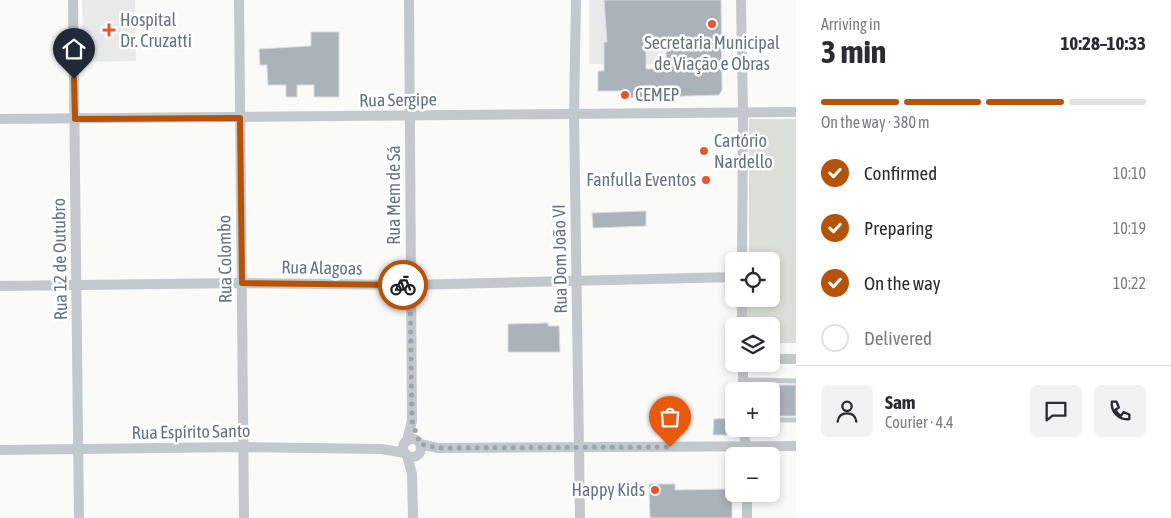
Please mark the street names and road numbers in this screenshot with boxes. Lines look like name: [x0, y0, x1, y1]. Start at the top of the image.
street label: Rua Sergipe: [359, 88, 437, 111]
street label: Rua Mem de Sá: [383, 145, 404, 245]
street label: Rua 12 de Outubro: [48, 198, 71, 320]
street label: Rua Dom João VI: [548, 204, 571, 314]
street label: Rua Colombo: [213, 215, 236, 303]
street label: Rua Alagoas: [281, 256, 363, 279]
street label: Rua Espírito Santo: [131, 420, 251, 443]

